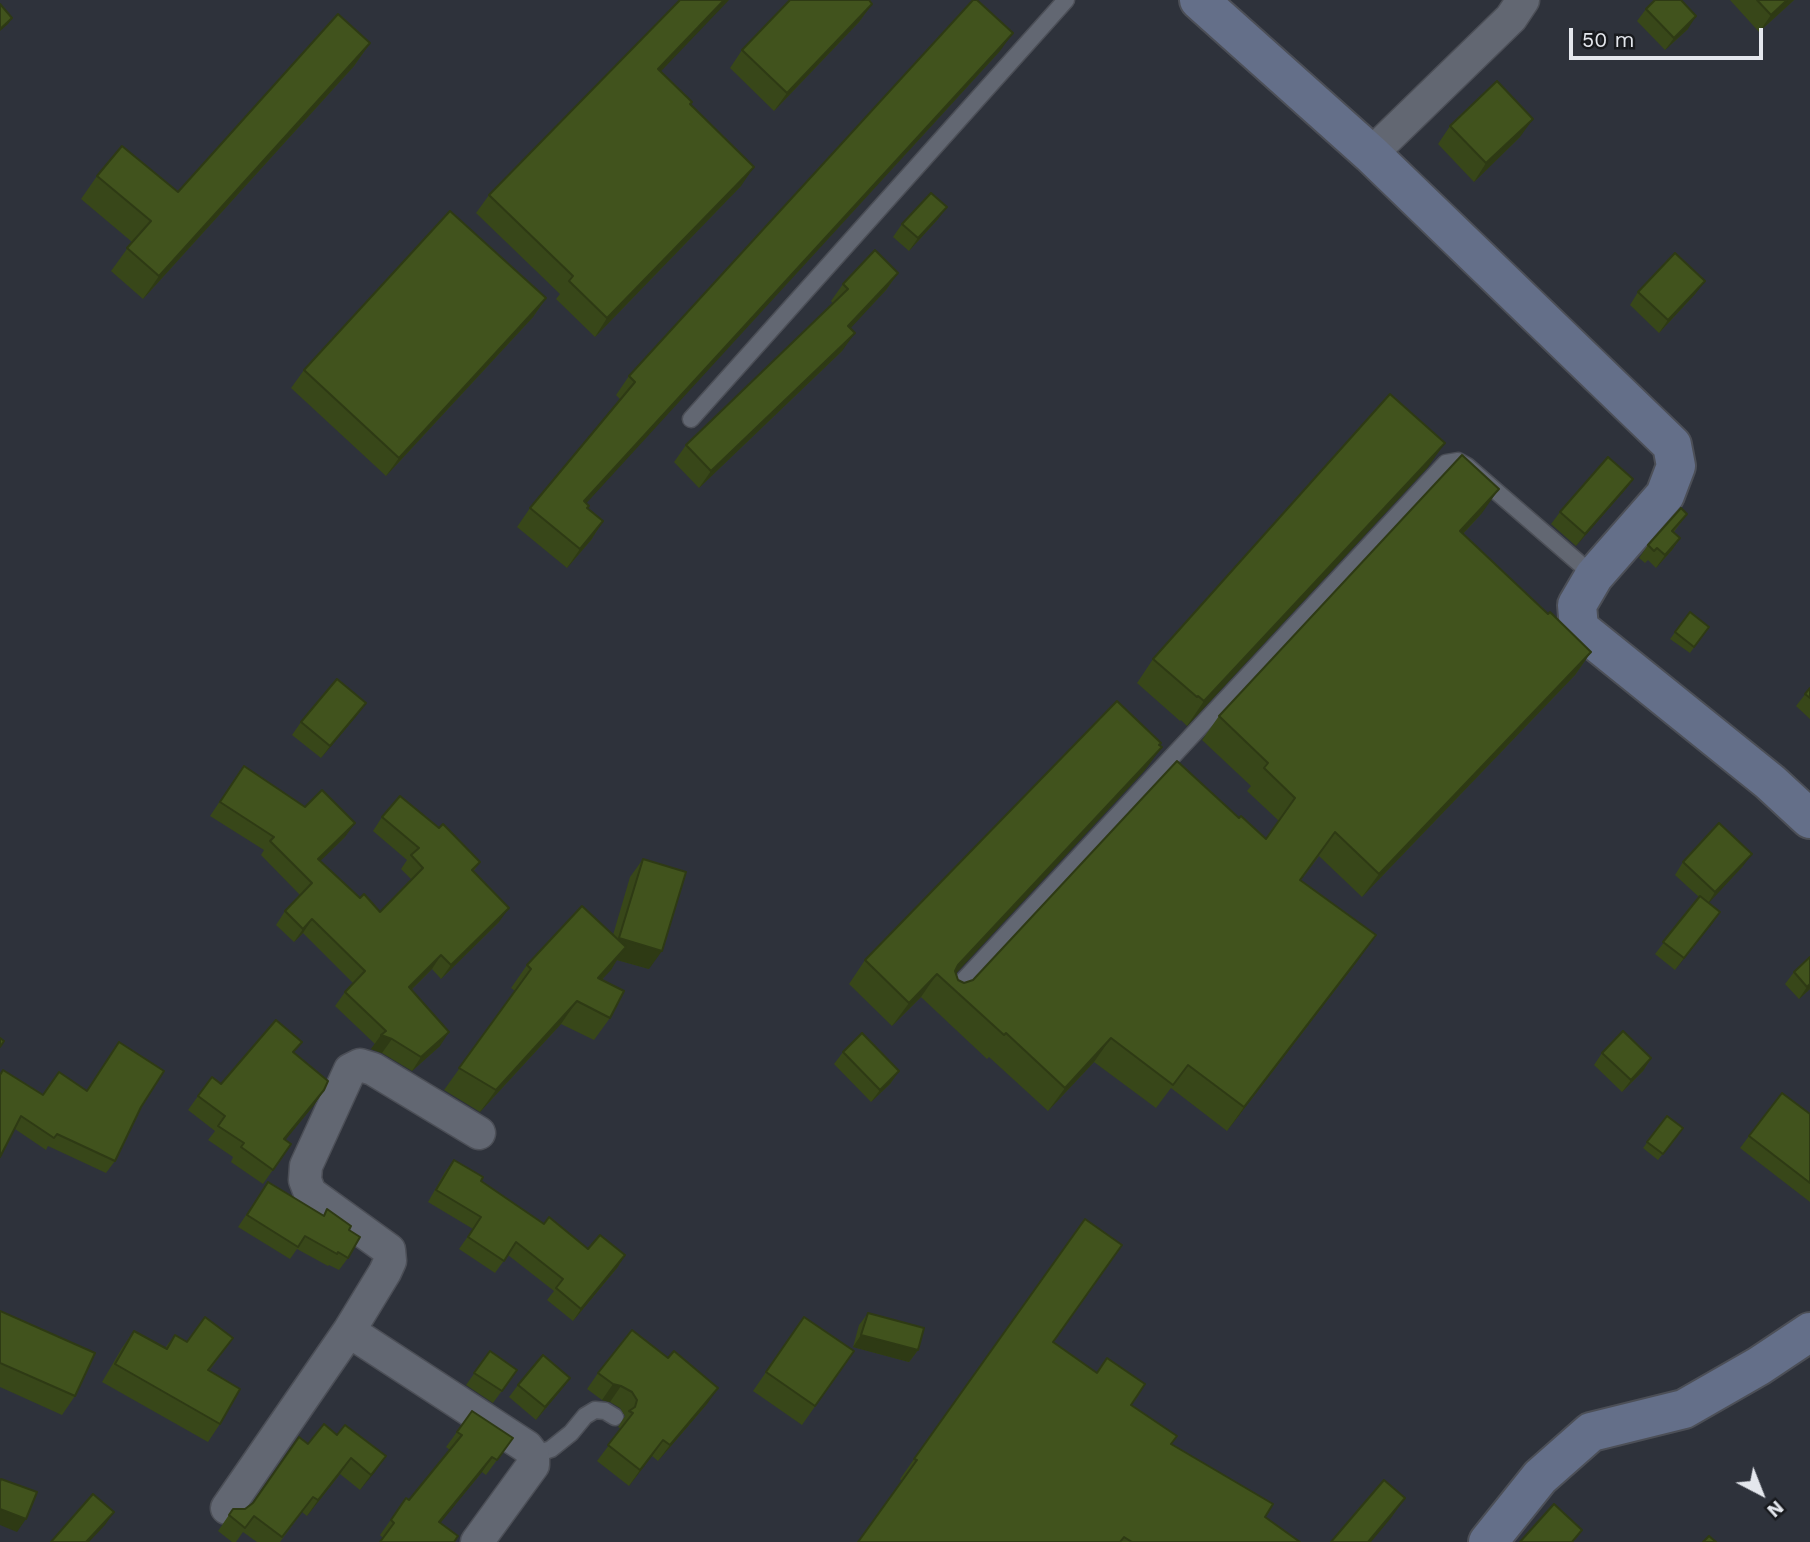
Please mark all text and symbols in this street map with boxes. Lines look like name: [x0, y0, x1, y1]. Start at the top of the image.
scale bar: [1572, 14, 1766, 58]
text: 50 m: [1582, 27, 1634, 52]
north arrow: [1726, 1458, 1796, 1528]
text: N: [1762, 1496, 1788, 1522]

